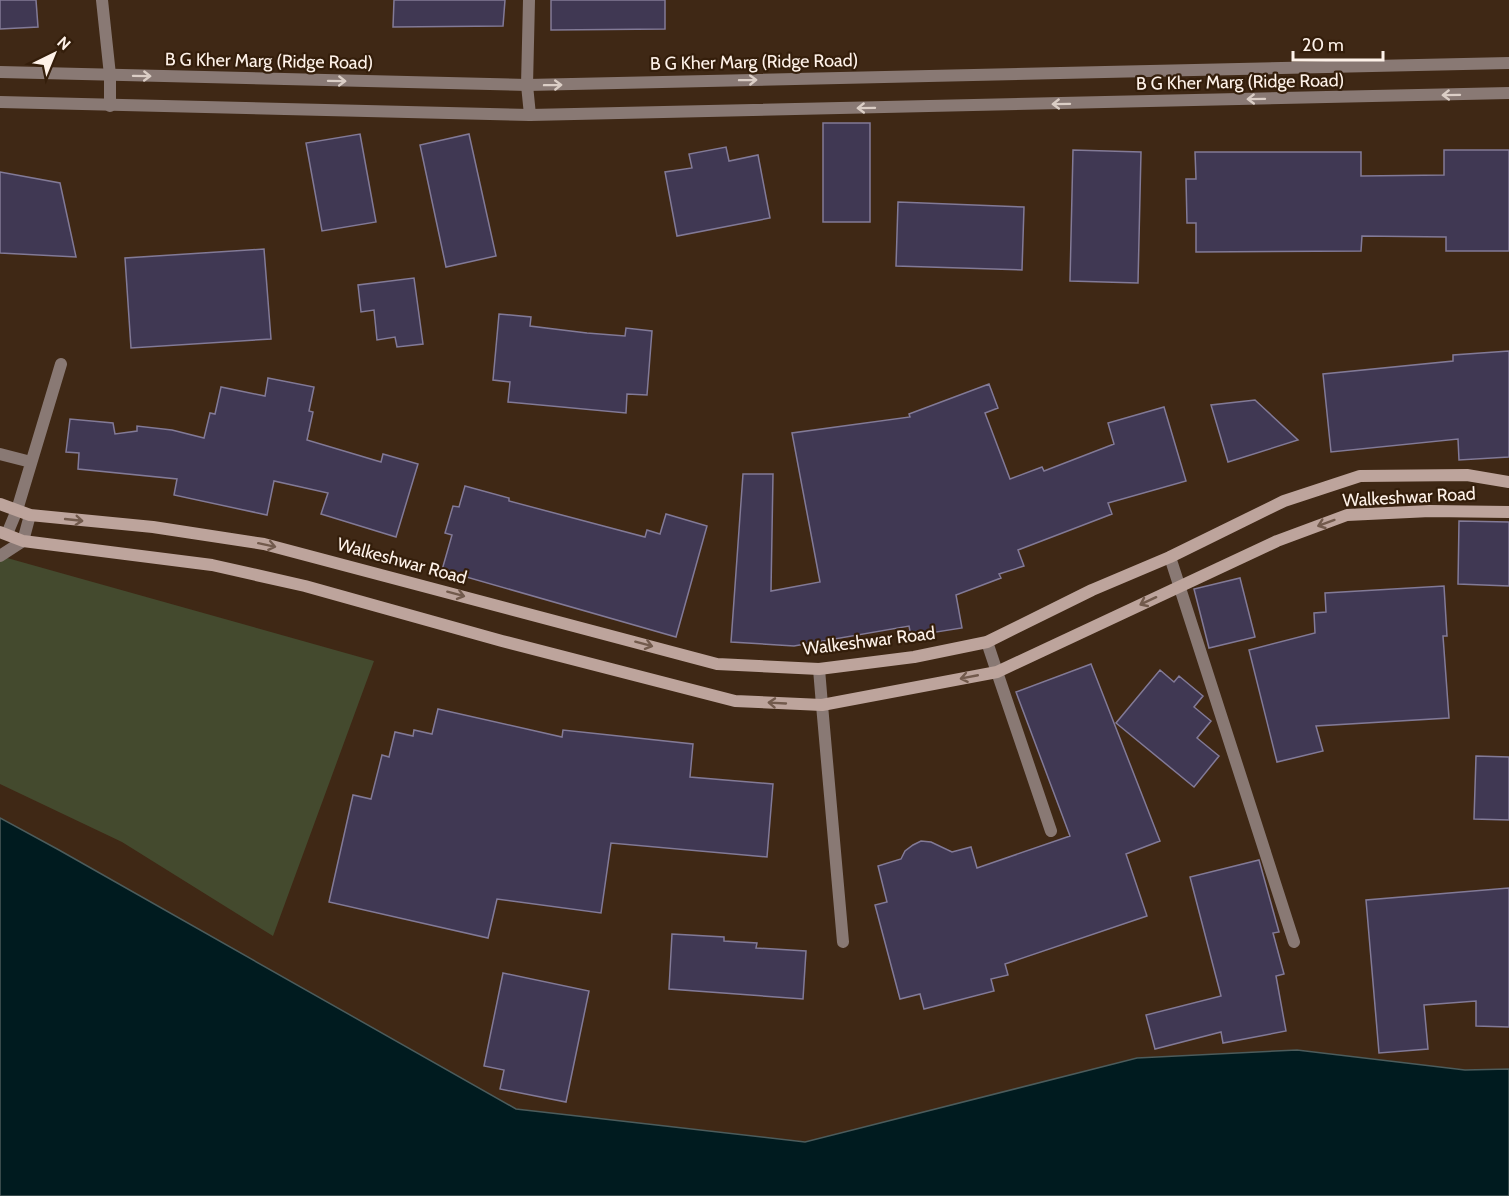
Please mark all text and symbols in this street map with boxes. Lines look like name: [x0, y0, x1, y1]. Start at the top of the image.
north arrow: [24, 24, 84, 84]
scale bar: [1293, 24, 1383, 62]
text: N: [53, 33, 75, 54]
text: 20 m: [1302, 34, 1344, 56]
street label: B G Kher Marg (Ridge Road): [165, 48, 373, 74]
street label: B G Kher Marg (Ridge Road): [650, 49, 858, 75]
street label: B G Kher Marg (Ridge Road): [1136, 69, 1344, 95]
one-way arrow: [132, 70, 152, 81]
one-way arrow: [327, 75, 347, 86]
one-way arrow: [738, 75, 758, 86]
one-way arrow: [543, 79, 563, 91]
one-way arrow: [1441, 89, 1461, 101]
one-way arrow: [1246, 94, 1266, 105]
one-way arrow: [1051, 98, 1071, 109]
one-way arrow: [856, 102, 876, 114]
street label: Walkeshwar Road: [1342, 483, 1476, 511]
one-way arrow: [63, 515, 83, 526]
one-way arrow: [1317, 518, 1336, 529]
street label: Walkeshwar Road: [335, 533, 469, 589]
one-way arrow: [257, 540, 276, 552]
one-way arrow: [446, 589, 465, 600]
one-way arrow: [1139, 596, 1157, 607]
street label: Walkeshwar Road: [801, 622, 937, 660]
one-way arrow: [634, 639, 653, 651]
one-way arrow: [960, 672, 979, 683]
one-way arrow: [767, 697, 787, 708]

